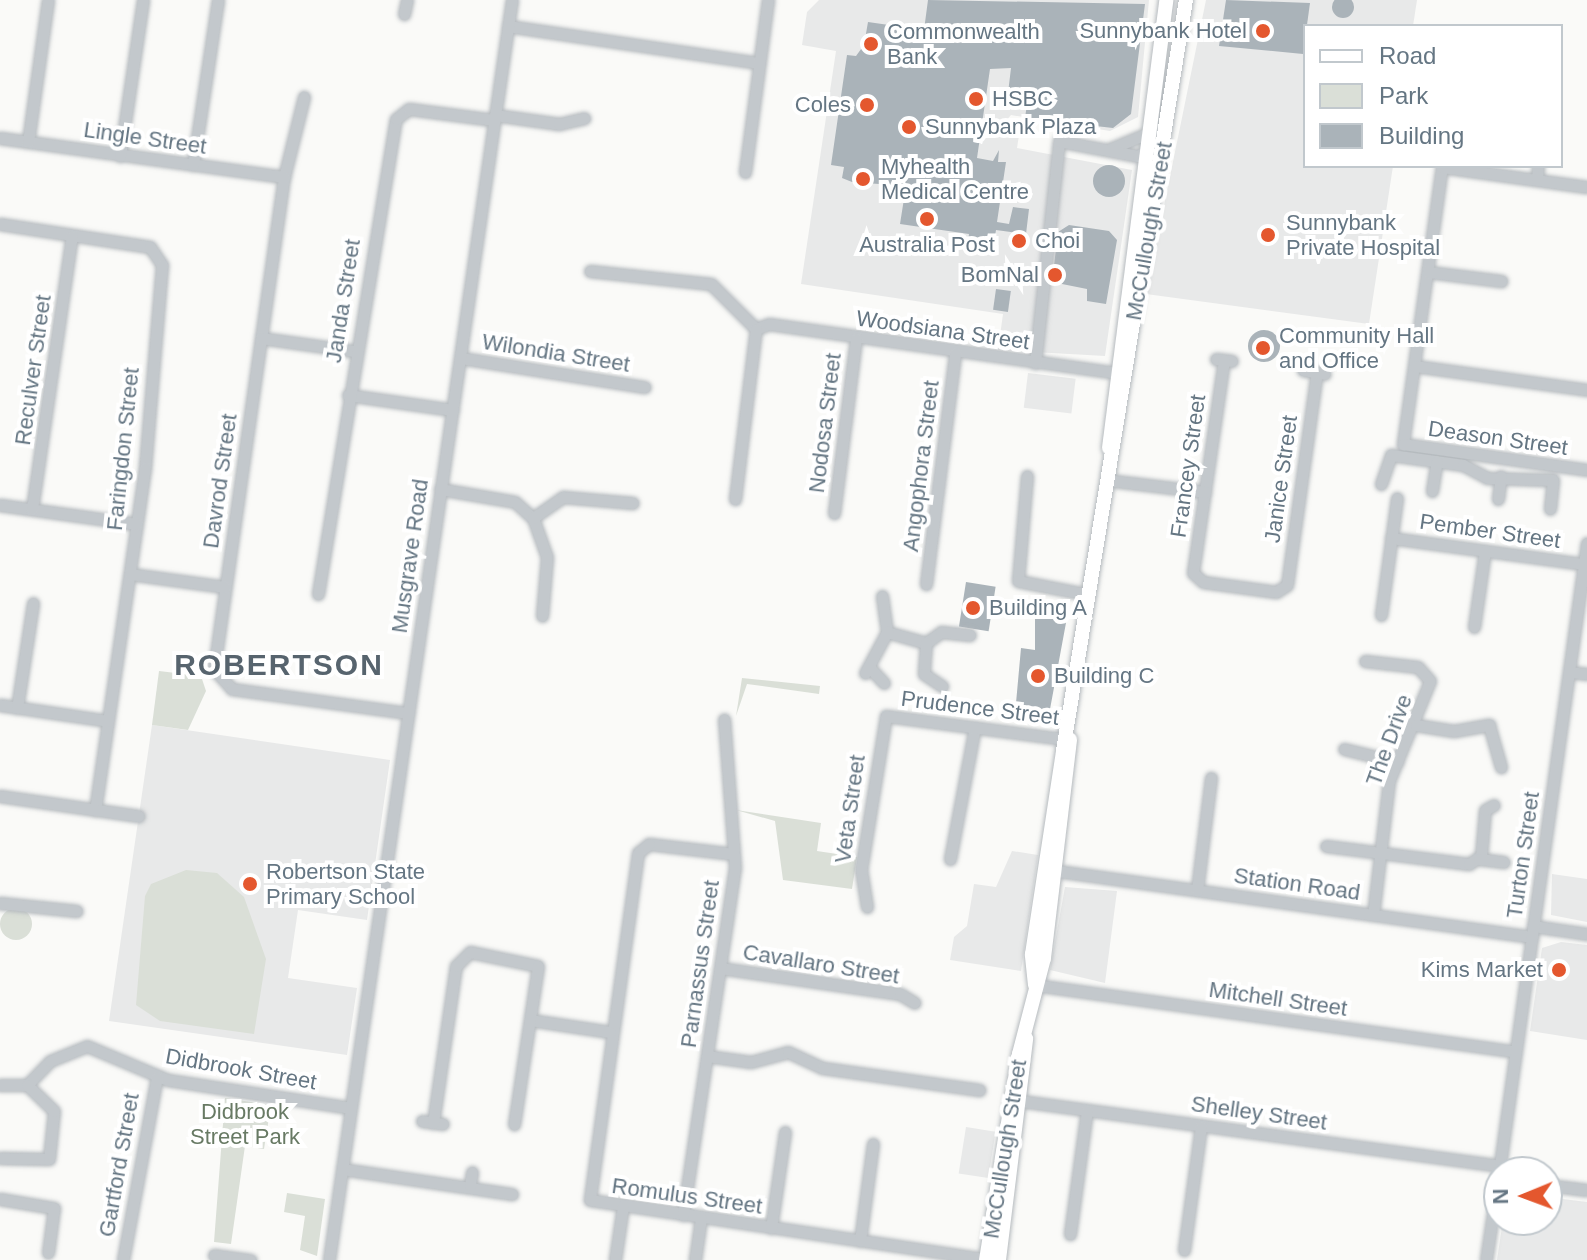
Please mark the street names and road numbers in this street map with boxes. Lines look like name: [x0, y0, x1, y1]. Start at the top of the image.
street label: Lingle Street: [82, 116, 208, 160]
street label: McCullough Street: [1120, 140, 1178, 322]
street label: Janda Street: [320, 237, 366, 365]
street label: Reculver Street: [9, 293, 57, 447]
street label: Woodsiana Street: [855, 305, 1031, 355]
street label: Wilondia Street: [480, 328, 632, 378]
street label: Nodosa Street: [803, 352, 847, 494]
street label: Faringdon Street: [101, 366, 145, 532]
street label: Angophora Street: [897, 379, 945, 553]
street label: Francey Street: [1165, 393, 1211, 539]
street label: Davrod Street: [197, 412, 243, 550]
street label: Janice Street: [1259, 414, 1303, 544]
street label: Deason Street: [1427, 415, 1569, 461]
street label: Musgrave Road: [386, 477, 434, 635]
street label: Pember Street: [1418, 508, 1562, 554]
street label: Prudence Street: [899, 685, 1061, 731]
street label: The Drive: [1360, 691, 1418, 789]
street label: Veta Street: [829, 753, 871, 865]
street label: Turton Street: [1501, 790, 1545, 920]
street label: Station Road: [1232, 862, 1362, 906]
street label: Parnassus Street: [675, 879, 725, 1049]
street label: Cavallaro Street: [741, 939, 901, 989]
street label: Mitchell Street: [1207, 976, 1349, 1022]
street label: Didbrook Street: [163, 1043, 319, 1095]
street label: McCullough Street: [978, 1058, 1032, 1240]
street label: Shelley Street: [1189, 1090, 1329, 1136]
street label: Gartford Street: [93, 1091, 145, 1239]
street label: Romulus Street: [610, 1172, 764, 1220]

